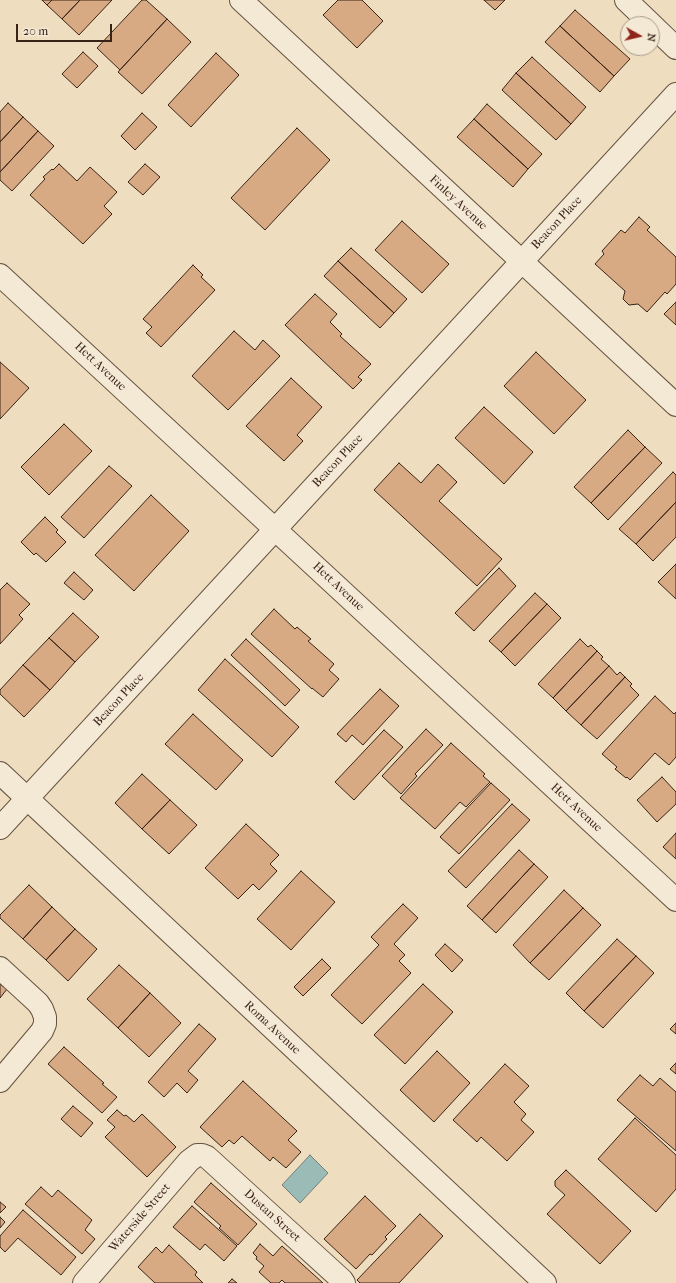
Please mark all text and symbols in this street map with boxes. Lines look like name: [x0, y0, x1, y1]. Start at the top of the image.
scale bar: [18, 16, 114, 42]
north arrow: [620, 16, 660, 56]
text: 20 m: [23, 24, 48, 38]
text: N: [644, 33, 658, 43]
street label: Finley Avenue: [426, 173, 490, 233]
street label: Beacon Place: [529, 193, 585, 253]
street label: Hett Avenue: [71, 340, 129, 394]
street label: Beacon Place: [310, 431, 366, 491]
street label: Hett Avenue: [309, 560, 367, 614]
street label: Beacon Place: [91, 670, 147, 730]
street label: Hett Avenue: [547, 781, 605, 835]
street label: Roma Avenue: [241, 998, 303, 1058]
street label: Waterside Street: [106, 1181, 174, 1255]
street label: Dustan Street: [241, 1187, 303, 1245]

